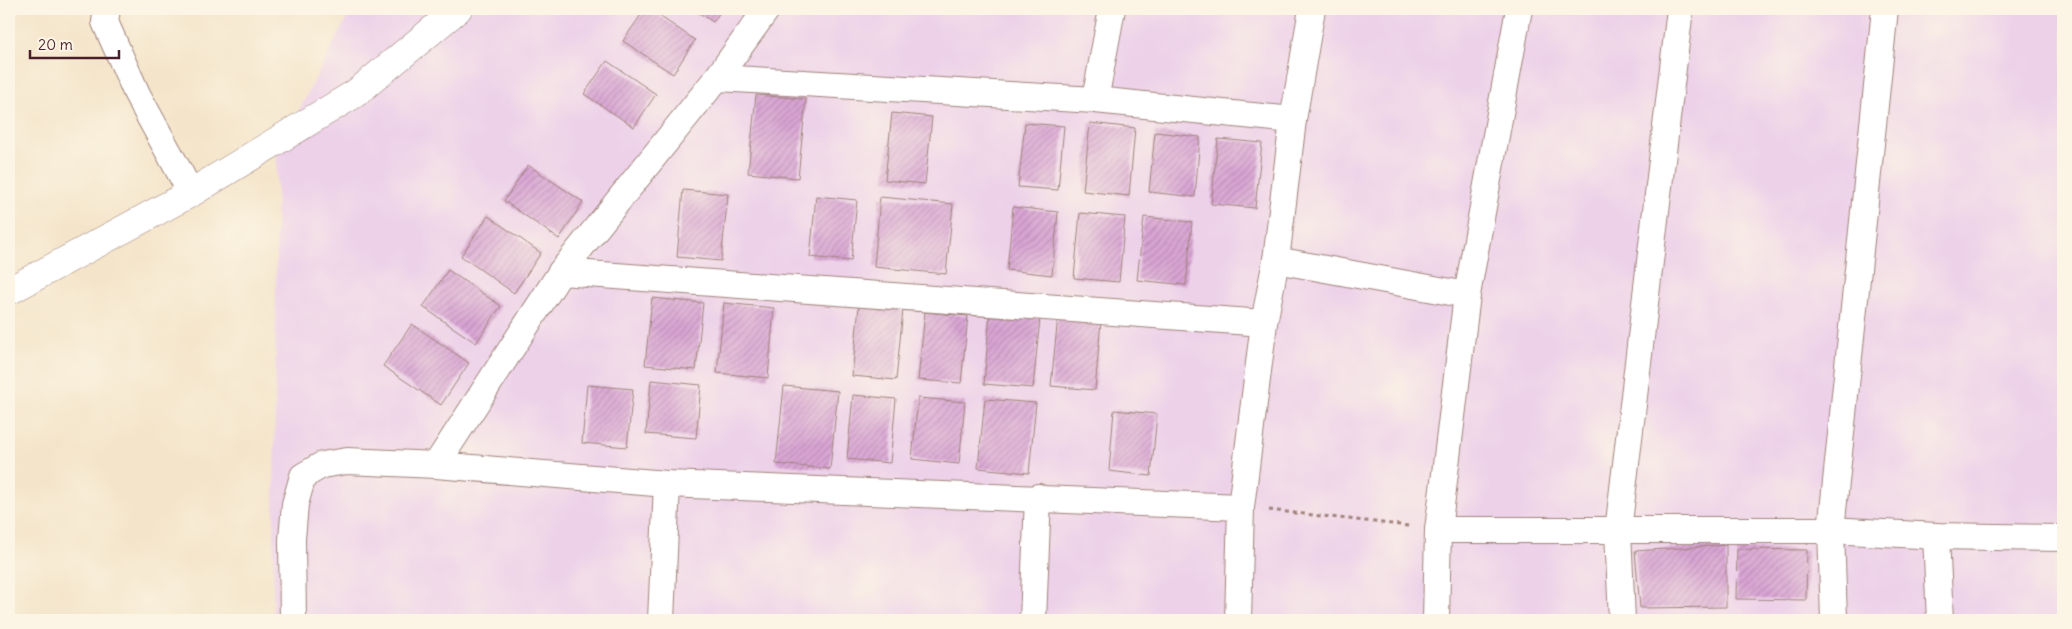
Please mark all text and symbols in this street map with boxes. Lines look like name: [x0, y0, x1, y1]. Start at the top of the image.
scale bar: [30, 28, 119, 60]
text: 20 m: [38, 35, 73, 54]

